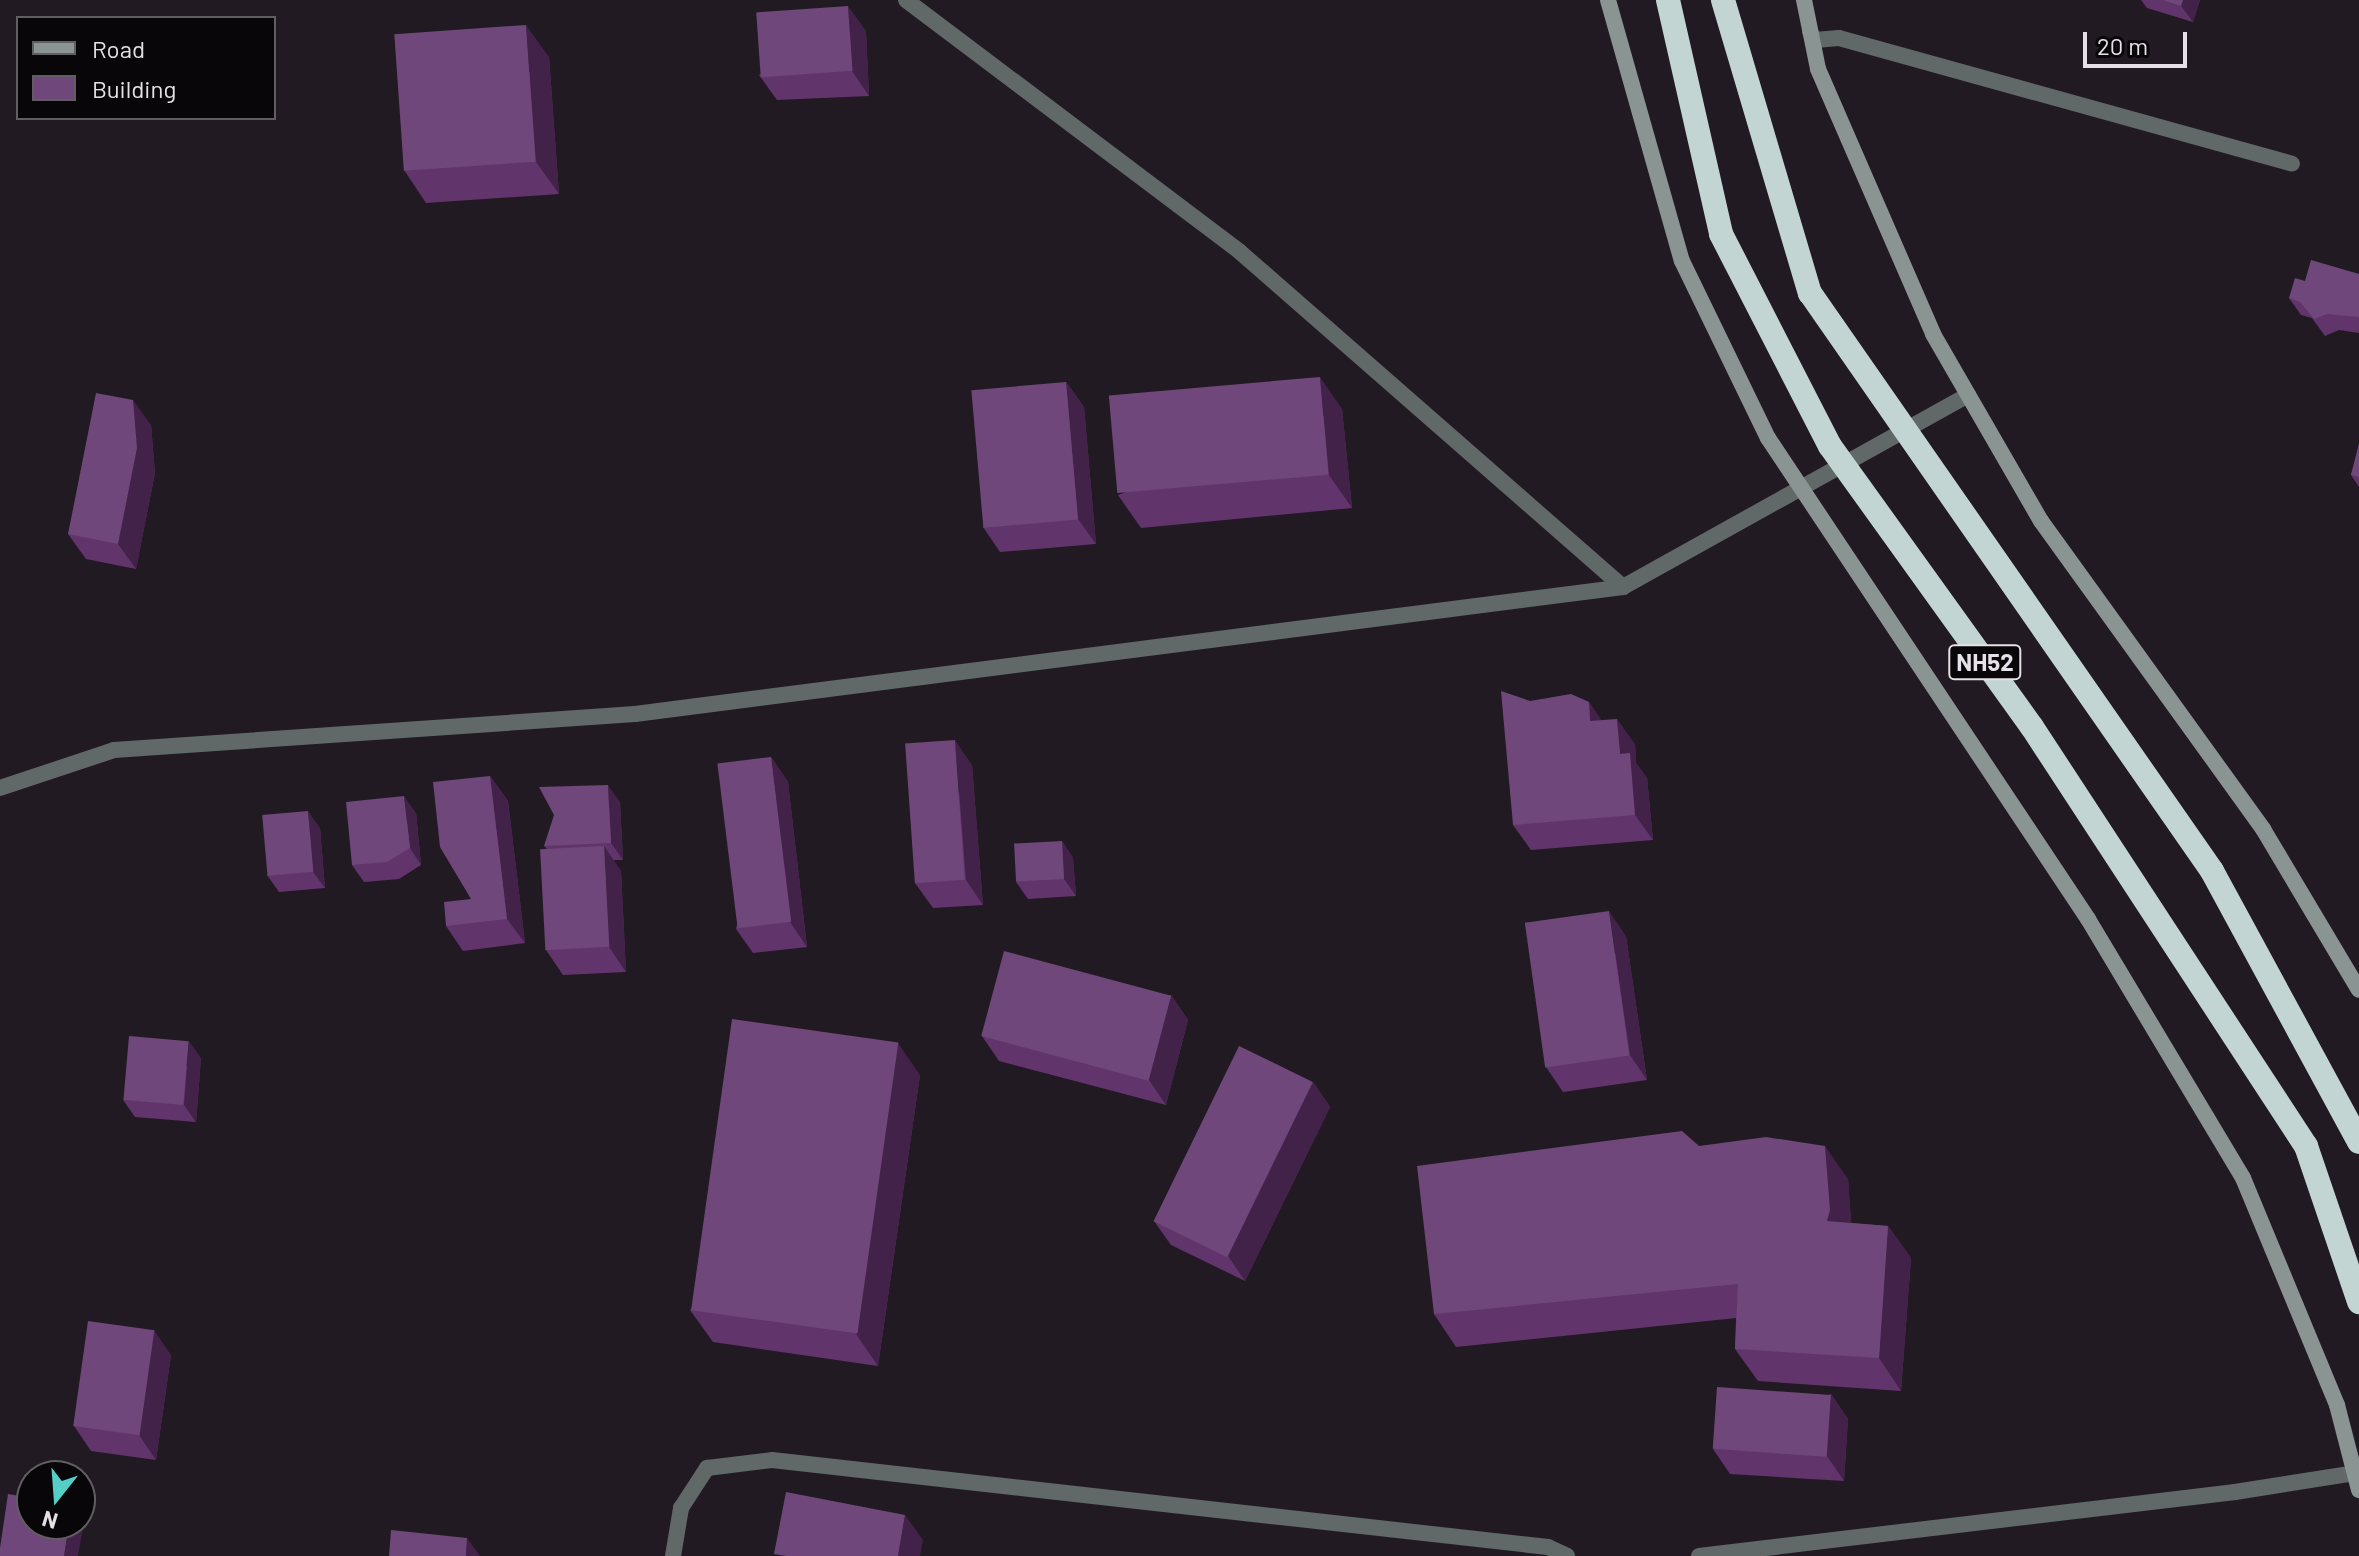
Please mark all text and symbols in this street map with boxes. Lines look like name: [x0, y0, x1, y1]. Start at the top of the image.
legend: [16, 16, 276, 120]
scale bar: [2087, 16, 2191, 66]
text: 20 m: [2097, 31, 2148, 60]
text: Road: [92, 34, 145, 63]
text: Building: [92, 74, 176, 103]
road number: NH52: [1947, 642, 2023, 682]
north arrow: [16, 1460, 96, 1540]
text: N: [39, 1506, 60, 1536]

